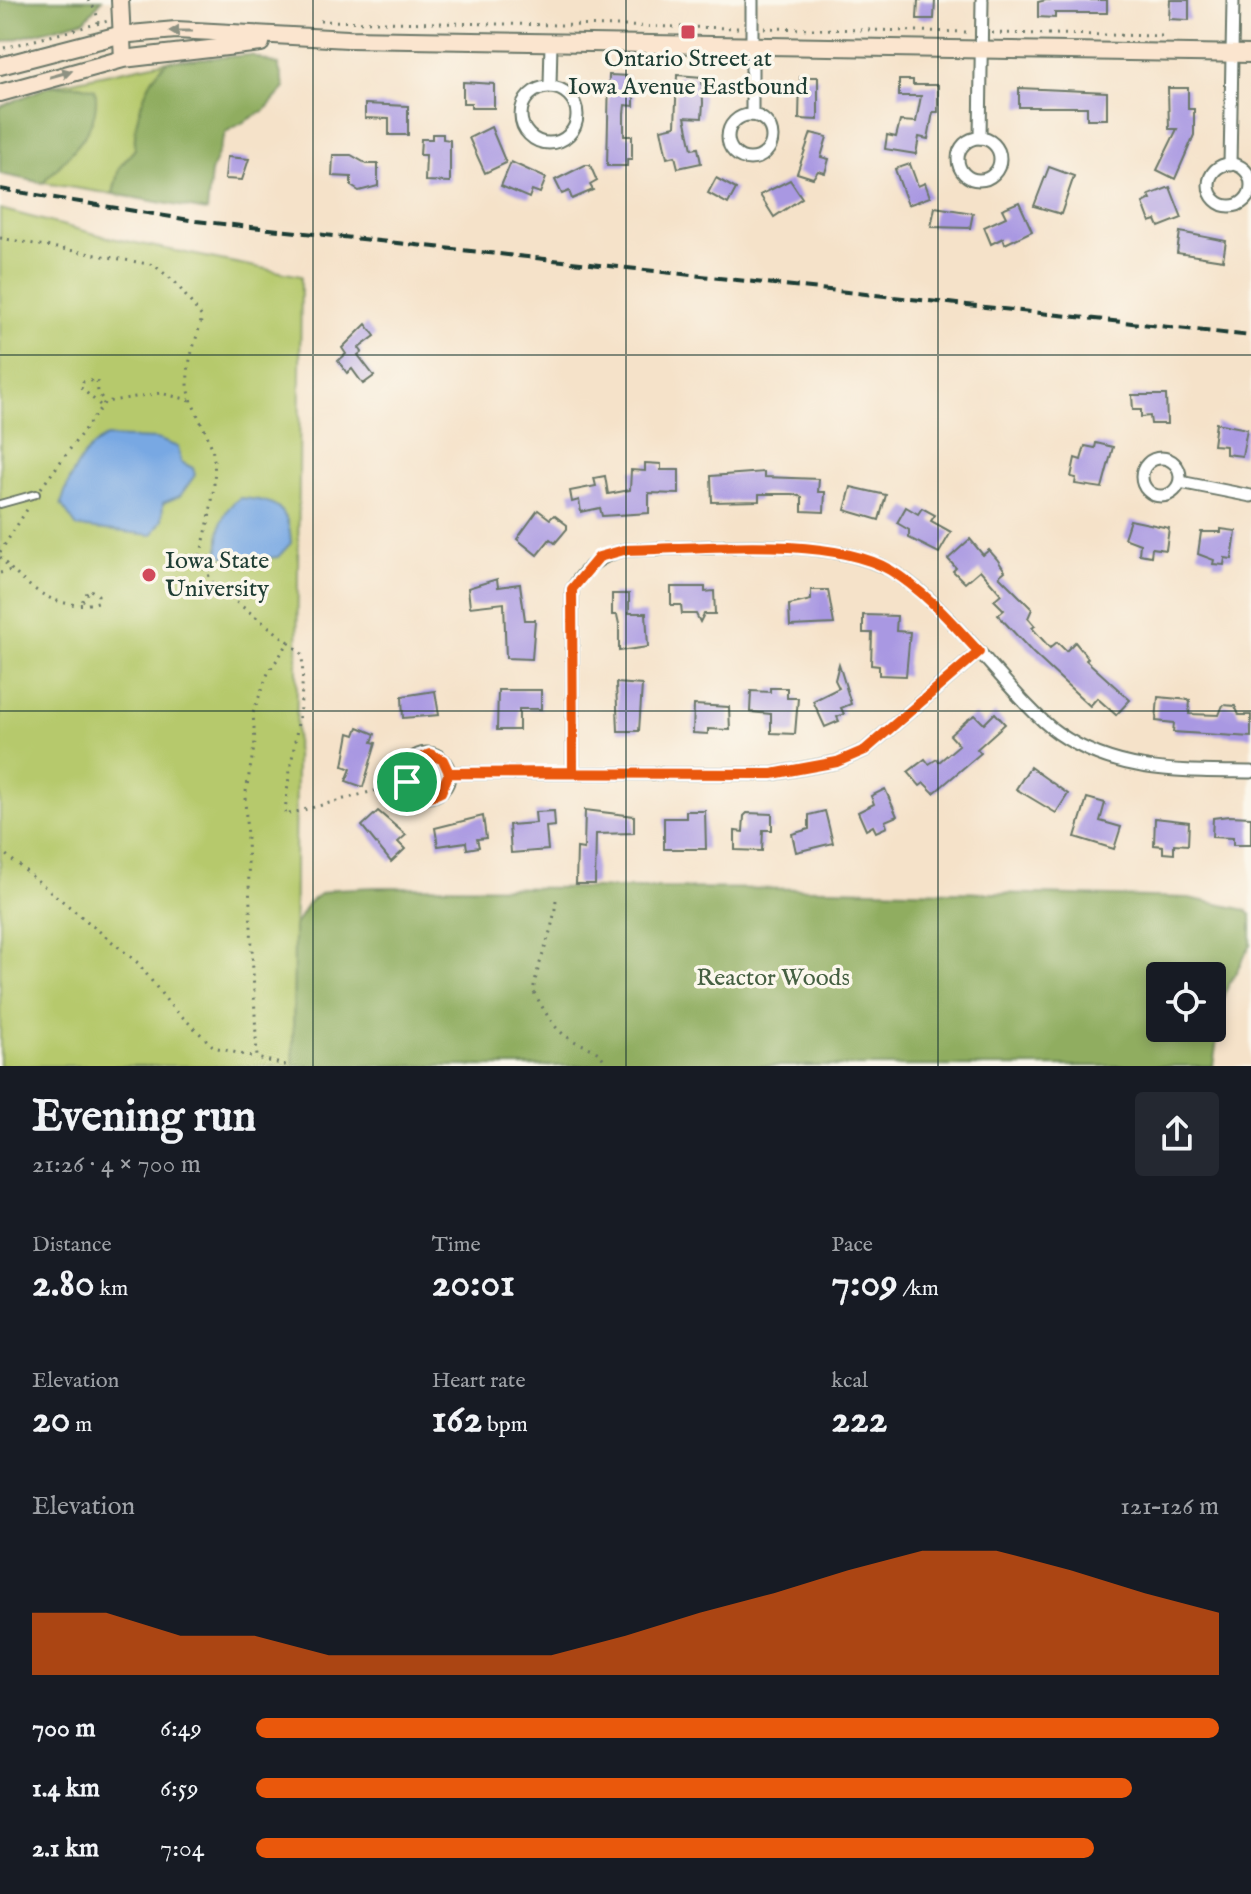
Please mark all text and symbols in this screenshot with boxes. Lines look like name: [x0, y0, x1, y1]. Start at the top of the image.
marker: Ontario Street at Iowa Avenue Eastbound: [679, 23, 697, 41]
one-way arrow: [167, 25, 193, 37]
place label: Ontario Street at Iowa Avenue Eastbound: [568, 44, 808, 103]
one-way arrow: [49, 67, 73, 80]
place label: Iowa State University: [165, 546, 269, 605]
marker: Iowa State University: [140, 566, 158, 584]
pin: [373, 748, 441, 816]
icon: arrive: [385, 760, 429, 804]
map controls: [1146, 962, 1226, 1042]
button: locate: [1146, 962, 1226, 1042]
park label: Reactor Woods: [696, 963, 850, 994]
text: Evening run: [32, 1090, 256, 1146]
button: share: [1135, 1092, 1219, 1176]
text: 21:26 · 4 × 700 m: [32, 1148, 201, 1181]
text: Distance: [32, 1231, 112, 1259]
text: Time: [432, 1231, 481, 1259]
text: Pace: [831, 1231, 873, 1259]
text: 2.80: [32, 1259, 95, 1310]
text: 20:01: [432, 1259, 515, 1310]
text: 7:09: [831, 1259, 898, 1310]
text: km: [95, 1275, 128, 1303]
text: /km: [898, 1275, 939, 1303]
text: Elevation: [32, 1367, 119, 1395]
text: Heart rate: [432, 1367, 526, 1395]
text: kcal: [831, 1367, 868, 1395]
text: 20: [32, 1395, 70, 1446]
text: 162: [432, 1395, 482, 1446]
text: 222: [831, 1395, 888, 1446]
text: m: [70, 1411, 92, 1439]
text: bpm: [482, 1411, 528, 1439]
text: Elevation: [32, 1490, 135, 1523]
text: 121–126 m: [1120, 1490, 1219, 1523]
text: 700 m: [32, 1712, 95, 1745]
text: 6:49: [160, 1712, 202, 1745]
text: 1.4 km: [32, 1772, 100, 1805]
text: 6:59: [160, 1772, 199, 1805]
text: 2.1 km: [32, 1832, 99, 1865]
text: 7:04: [160, 1832, 205, 1865]

